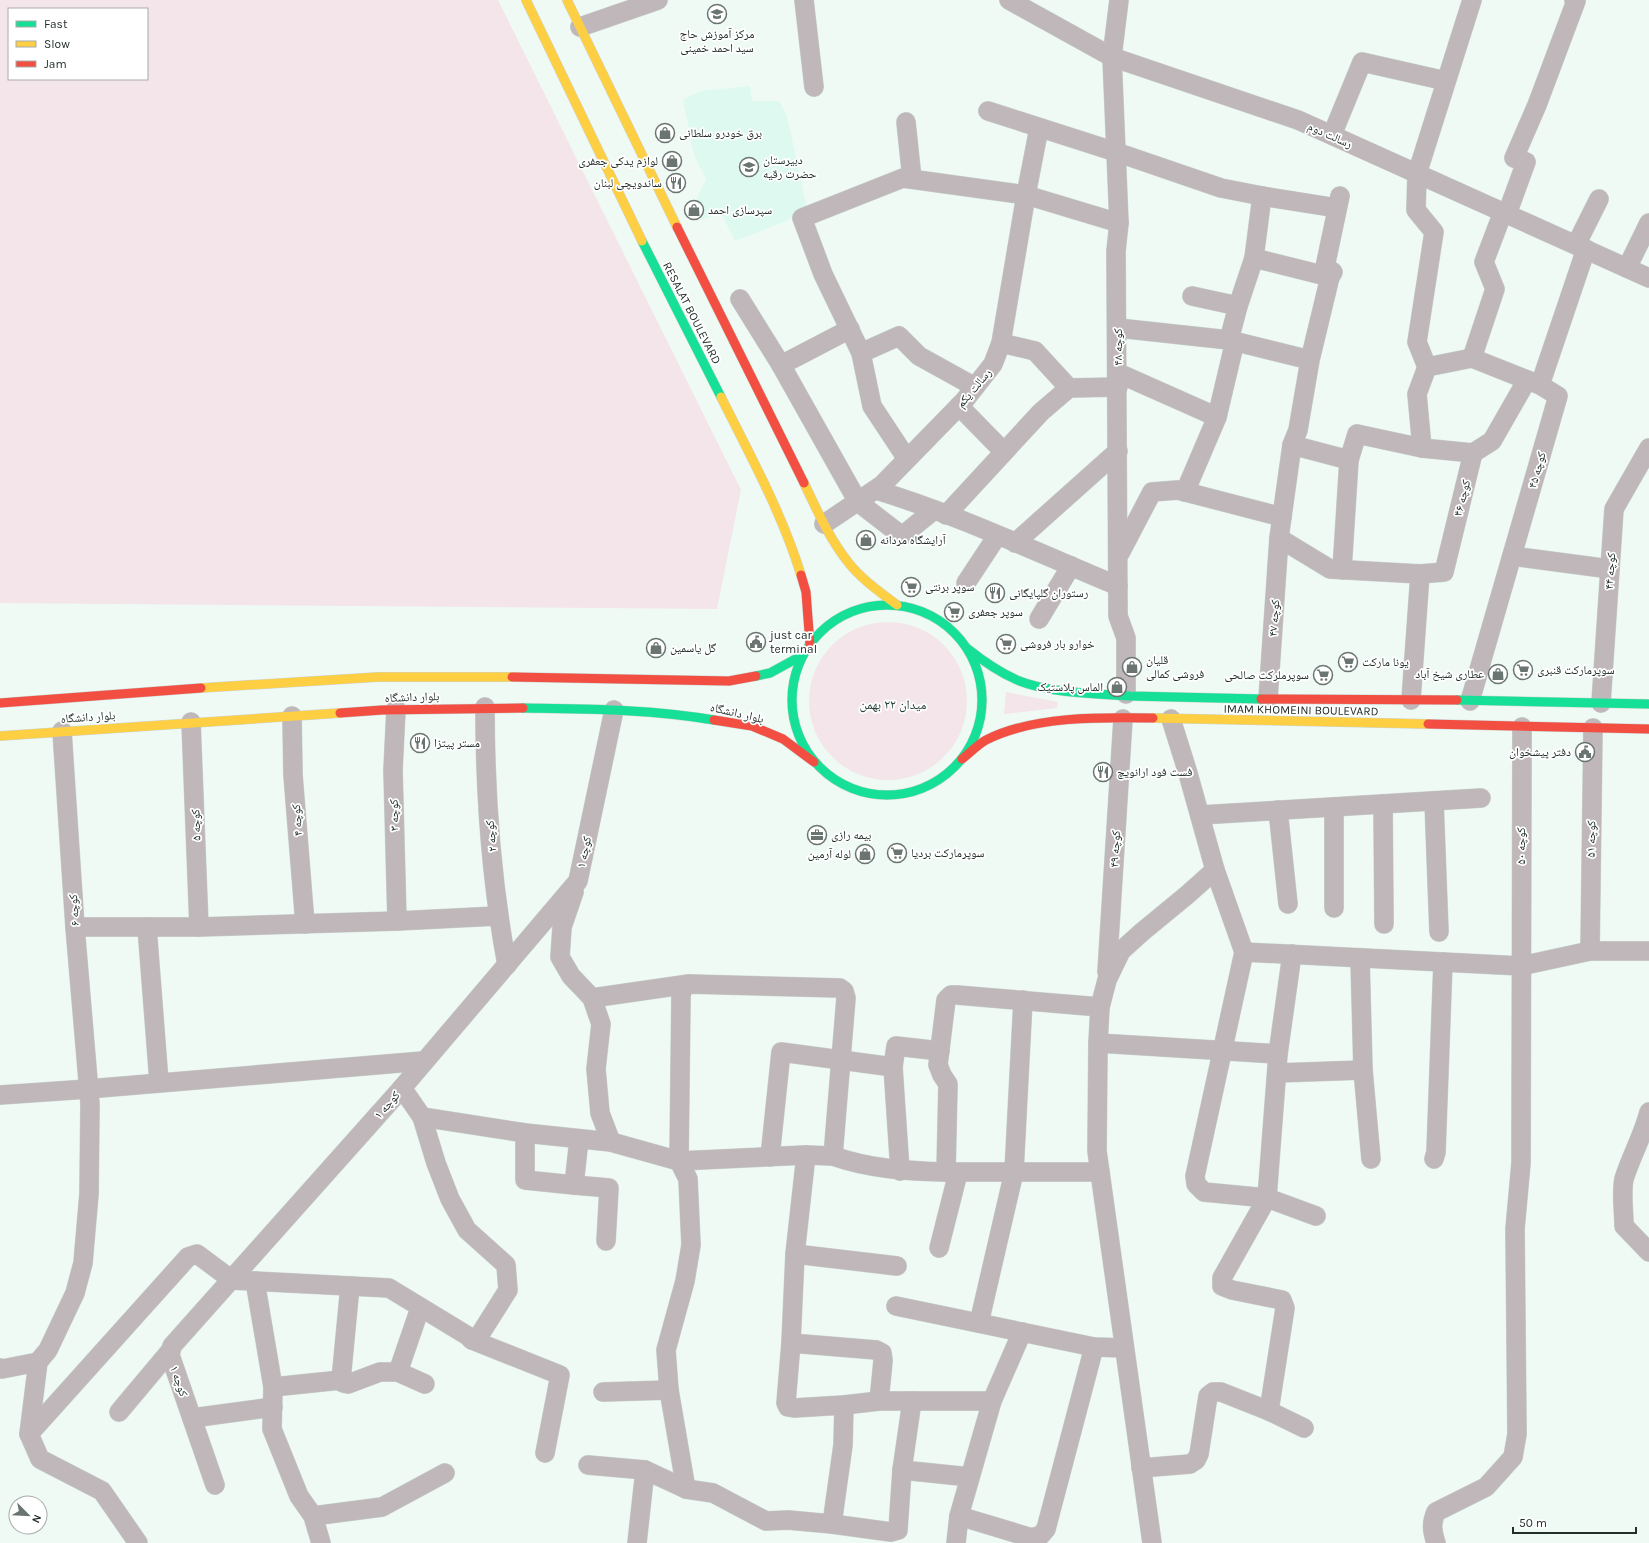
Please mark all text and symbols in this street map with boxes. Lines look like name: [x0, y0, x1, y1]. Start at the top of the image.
school or university icon: مرکز آموزش حاج سید احمد خمینی: [706, 3, 728, 25]
legend: [8, 8, 148, 80]
text: Fast: [44, 17, 68, 31]
place label: مرکز آموزش حاج سید احمد خمینی: [680, 27, 754, 55]
text: Slow: [44, 37, 70, 51]
text: Jam: [44, 57, 67, 71]
street label: رسالت دوم: [1305, 119, 1355, 152]
shop icon: برق خودرو سلطانی: [654, 122, 676, 144]
place label: برق خودرو سلطانی: [679, 126, 762, 140]
shop icon: لوازم یدکی جعفری: [661, 150, 683, 172]
place label: دبیرستان حضرت رقیه: [763, 153, 817, 181]
place label: لوازم یدکی جعفری: [578, 154, 658, 169]
school or university icon: دبیرستان حضرت رقیه: [738, 156, 760, 178]
restaurant icon: ساندویچی لبنان: [665, 172, 687, 194]
place label: ساندویچی لبنان: [594, 176, 662, 190]
shop icon: سپرسازی احمد: [683, 199, 705, 221]
place label: سپرسازی احمد: [708, 203, 772, 217]
street label: RESALAT BOULEVARD: [660, 259, 724, 367]
street label: کوچه ۴۸: [1111, 328, 1125, 366]
street label: رسالت یکم: [954, 365, 995, 411]
street label: کوچه ۴۵: [1525, 450, 1549, 490]
street label: کوچه ۴۶: [1451, 478, 1473, 518]
shop icon: آرایشگاه مردانه: [855, 529, 877, 551]
place label: آرایشگاه مردانه: [880, 533, 947, 547]
street label: کوچه ۴۴: [1602, 552, 1618, 590]
supermarket icon: سوپر برنتی: [900, 576, 922, 598]
place label: سوپر برنتی: [925, 580, 974, 594]
restaurant icon: رستوران گلپایگانی: [984, 582, 1006, 604]
place label: رستوران گلپایگانی: [1009, 586, 1089, 600]
street label: کوچه ۴۷: [1266, 599, 1282, 637]
supermarket icon: سوپر جعفری: [943, 601, 965, 623]
place label: سوپر جعفری: [968, 605, 1023, 619]
place label: just car terminal: [768, 628, 817, 656]
public building icon: just car terminal: [745, 631, 767, 653]
supermarket icon: خوارو بار فروشی: [995, 633, 1017, 655]
shop icon: گل یاسمین: [645, 637, 667, 659]
place label: خوارو بار فروشی: [1020, 637, 1095, 651]
place label: گل یاسمین: [670, 641, 716, 655]
supermarket icon: یونا مارکت: [1337, 651, 1359, 673]
place label: قلیان فروشی کمالی: [1146, 653, 1204, 681]
place label: یونا مارکت: [1362, 655, 1409, 669]
shop icon: قلیان فروشی کمالی: [1121, 656, 1143, 678]
supermarket icon: سوپرمارکت قنبری: [1512, 659, 1534, 681]
shop icon: عطاری شیخ آباد: [1487, 663, 1509, 685]
place label: سوپرمارکت قنبری: [1537, 663, 1615, 677]
supermarket icon: سوپرملرکت صالحی: [1312, 664, 1334, 686]
place label: عطاری شیخ آباد: [1415, 667, 1484, 681]
place label: سوپرملرکت صالحی: [1224, 668, 1309, 682]
shop icon: الماس پلاستیک: [1106, 676, 1128, 698]
place label: الماس پلاستیک: [1037, 680, 1103, 694]
street label: بلوار دانشگاه: [384, 689, 440, 705]
district label: میدان ۲۲ بهمن: [860, 697, 926, 713]
street label: بلوار دانشگاه: [709, 700, 765, 726]
street label: IMAM KHOMEINI BOULEVARD: [1223, 702, 1379, 718]
street label: بلوار دانشگاه: [60, 708, 116, 726]
restaurant icon: مستر پیتزا: [409, 732, 431, 754]
place label: مستر پیتزا: [434, 736, 480, 750]
public building icon: دفتر پیشخوان: [1574, 741, 1596, 763]
place label: دفتر پیشخوان: [1509, 745, 1571, 759]
restaurant icon: فست فود ارانویچ: [1092, 761, 1114, 783]
place label: فست فود ارانویچ: [1117, 765, 1193, 779]
street label: کوچه ۳: [387, 799, 401, 831]
street label: کوچه ۴: [289, 804, 305, 836]
street label: کوچه ۵: [188, 809, 204, 841]
street label: کوچه ۲: [483, 819, 499, 853]
street label: کوچه ۵۱: [1584, 820, 1598, 858]
office icon: بیمه رازی: [806, 824, 828, 846]
street label: کوچه ۵۰: [1514, 827, 1528, 865]
place label: بیمه رازی: [831, 828, 871, 842]
street label: کوچه ۴۹: [1107, 830, 1123, 868]
street label: کوچه ۱: [574, 835, 594, 869]
supermarket icon: سوپرمارکت بردیا: [886, 842, 908, 864]
shop icon: لوله آرمین: [854, 843, 876, 865]
place label: سوپرمارکت بردیا: [911, 846, 985, 860]
place label: لوله آرمین: [808, 847, 851, 861]
street label: کوچه ۶: [66, 894, 82, 926]
street label: کوچه ۱: [371, 1088, 403, 1122]
street label: کوچه ۱: [167, 1364, 191, 1398]
north arrow: [8, 1495, 48, 1535]
scale bar: [1513, 1509, 1636, 1535]
text: N: [29, 1513, 44, 1525]
text: 50 m: [1519, 1516, 1547, 1530]

